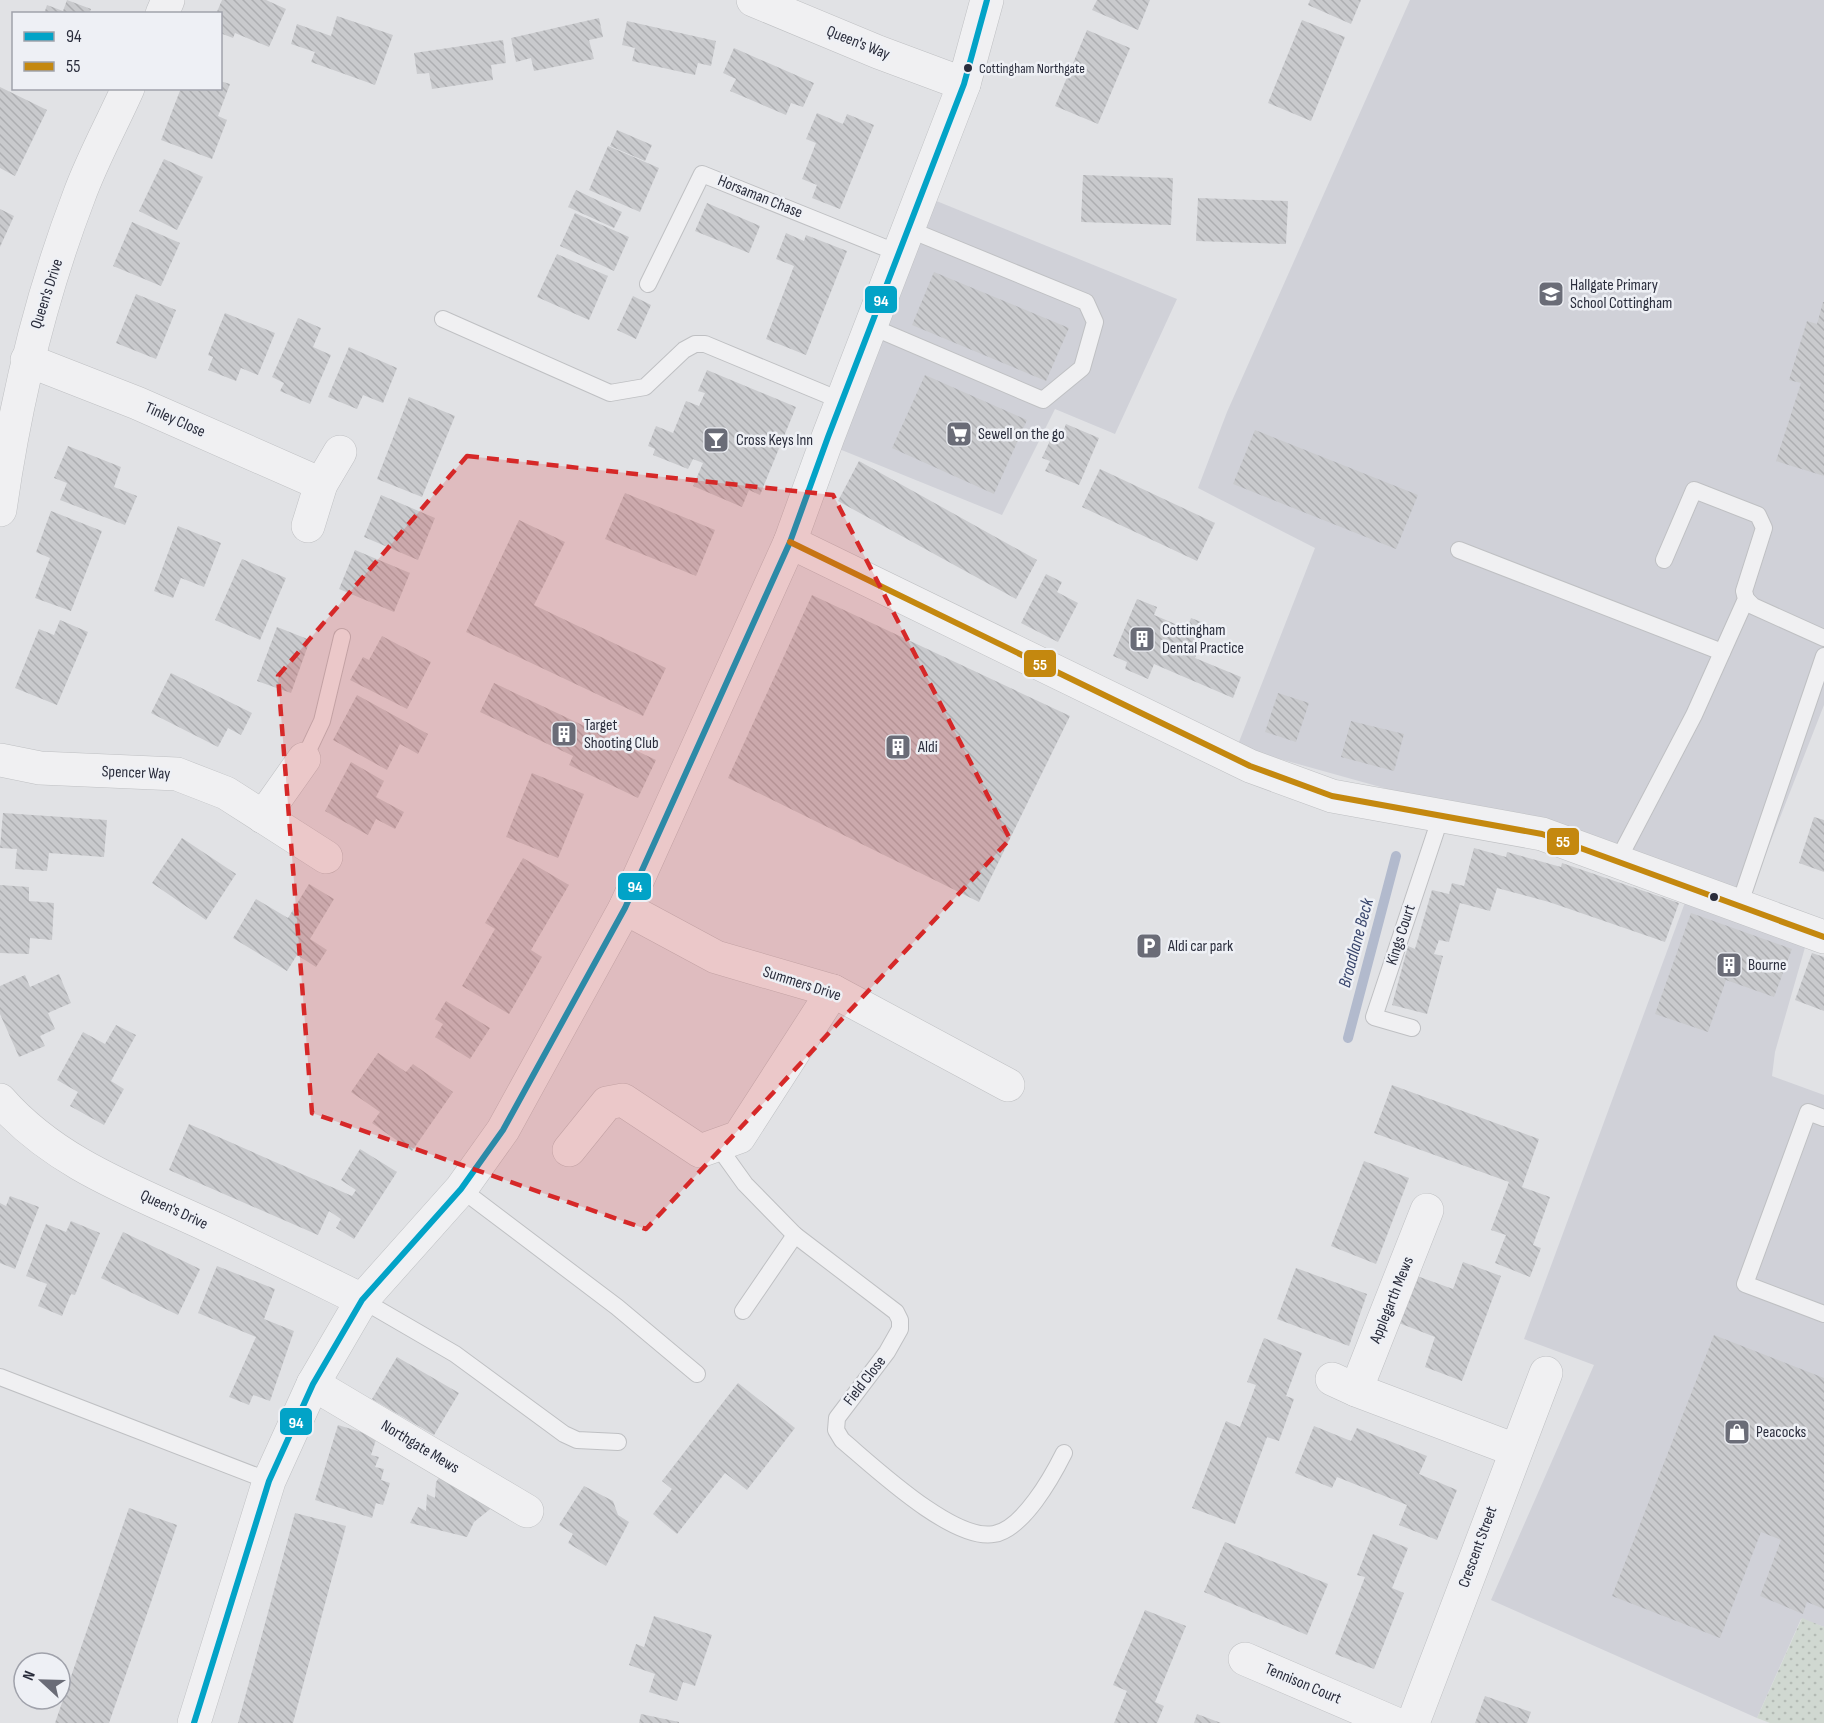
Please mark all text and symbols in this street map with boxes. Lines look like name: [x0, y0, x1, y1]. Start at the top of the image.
legend: [12, 12, 222, 90]
street label: Queen's Way: [824, 22, 892, 64]
text: 94: [66, 26, 82, 47]
text: 55: [66, 56, 80, 77]
place label: Cottingham Northgate: [979, 60, 1085, 77]
marker: Cottingham Northgate: [962, 62, 974, 74]
street label: Horsaman Chase: [715, 171, 805, 223]
street label: Queen's Drive: [27, 257, 67, 331]
place label: Hallgate Primary School Cottingham: [1570, 276, 1672, 313]
school or university icon: Hallgate Primary School Cottingham: [1536, 279, 1566, 309]
line badge: 94: [864, 285, 898, 314]
text: 94: [873, 292, 889, 311]
street label: Tinley Close: [142, 398, 208, 442]
supermarket icon: Sewell on the go: [944, 419, 974, 449]
bar icon: Cross Keys Inn: [701, 425, 731, 455]
place label: Sewell on the go: [978, 425, 1065, 444]
place label: Cross Keys Inn: [736, 431, 813, 450]
place label: Cottingham Dental Practice: [1162, 621, 1244, 658]
building icon: Cottingham Dental Practice: [1127, 624, 1157, 654]
line badge: 55: [1023, 649, 1057, 678]
text: 55: [1033, 656, 1047, 675]
place label: Target Shooting Club: [584, 716, 659, 753]
building icon: Target Shooting Club: [549, 719, 579, 749]
building icon: Aldi: [883, 732, 913, 762]
place label: Aldi: [917, 738, 938, 757]
street label: Spencer Way: [101, 762, 171, 784]
line badge: 55: [1546, 827, 1580, 856]
text: 55: [1556, 833, 1570, 852]
line badge: 94: [617, 872, 652, 901]
text: 94: [627, 878, 643, 897]
unlabelled marker: [1708, 891, 1720, 903]
water label: Broadlane Beck: [1334, 895, 1378, 990]
street label: Kings Court: [1382, 902, 1420, 968]
parking icon: Aldi car park: [1134, 931, 1164, 961]
place label: Aldi car park: [1167, 937, 1233, 956]
building icon: Bourne: [1714, 950, 1744, 980]
place label: Bourne: [1748, 956, 1786, 975]
street label: Summers Drive: [761, 962, 843, 1006]
street label: Queen's Drive: [137, 1186, 211, 1234]
street label: Applegarth Mews: [1366, 1254, 1418, 1347]
street label: Field Close: [840, 1353, 890, 1409]
line badge: 94: [279, 1407, 313, 1436]
text: 94: [288, 1414, 304, 1433]
street label: Northgate Mews: [377, 1416, 463, 1478]
shop icon: Peacocks: [1722, 1417, 1752, 1447]
place label: Peacocks: [1756, 1423, 1807, 1442]
street label: Crescent Street: [1455, 1504, 1502, 1590]
north arrow: [12, 1651, 72, 1711]
street label: Tennison Court: [1262, 1659, 1344, 1709]
text: N: [19, 1668, 40, 1683]

